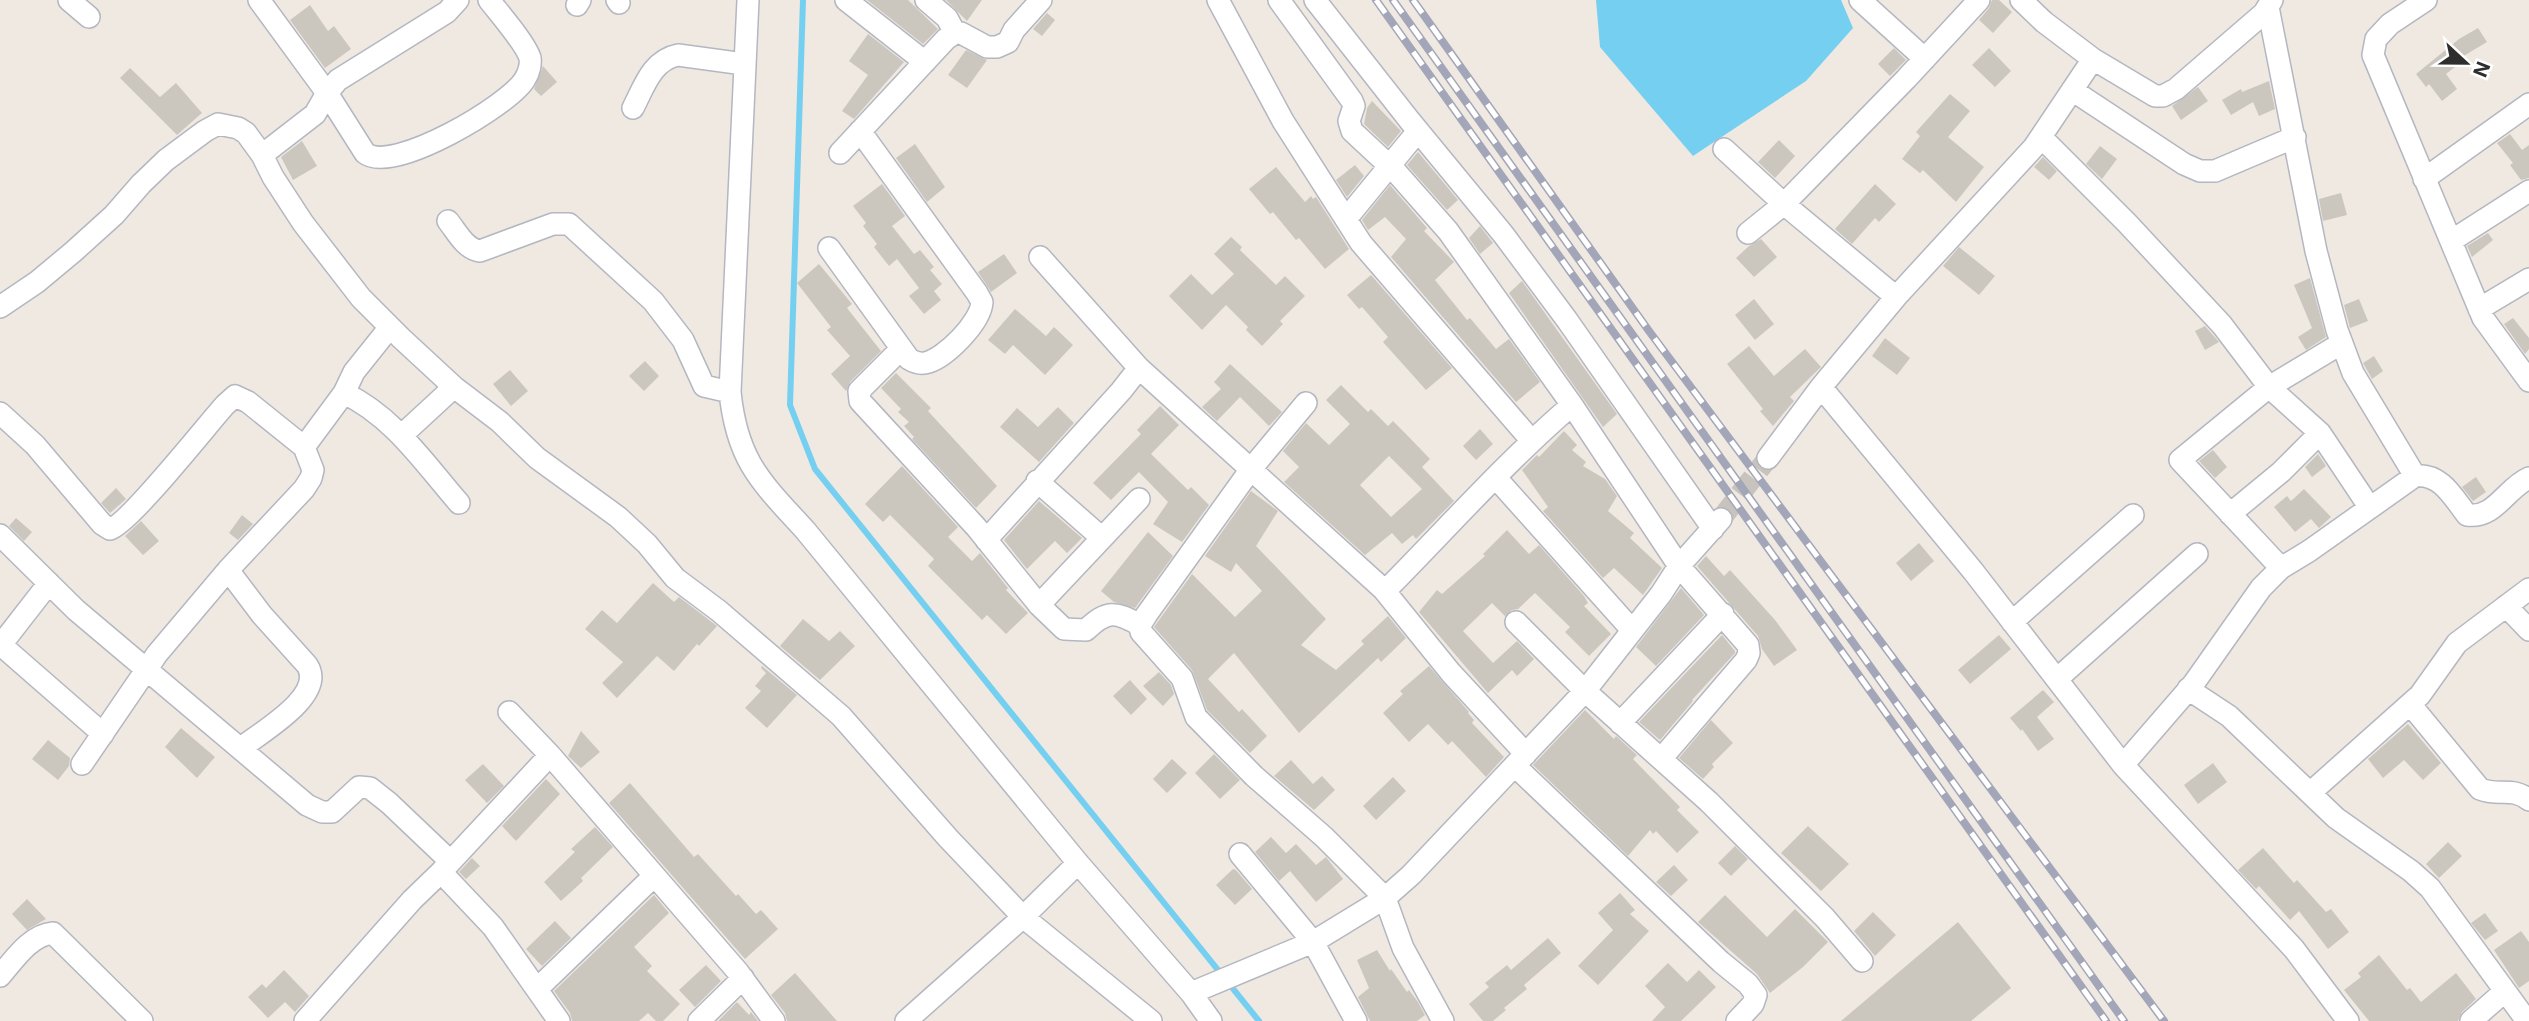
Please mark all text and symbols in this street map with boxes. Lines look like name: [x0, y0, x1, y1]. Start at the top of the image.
north arrow: [2431, 28, 2501, 98]
text: N: [2468, 58, 2495, 80]

